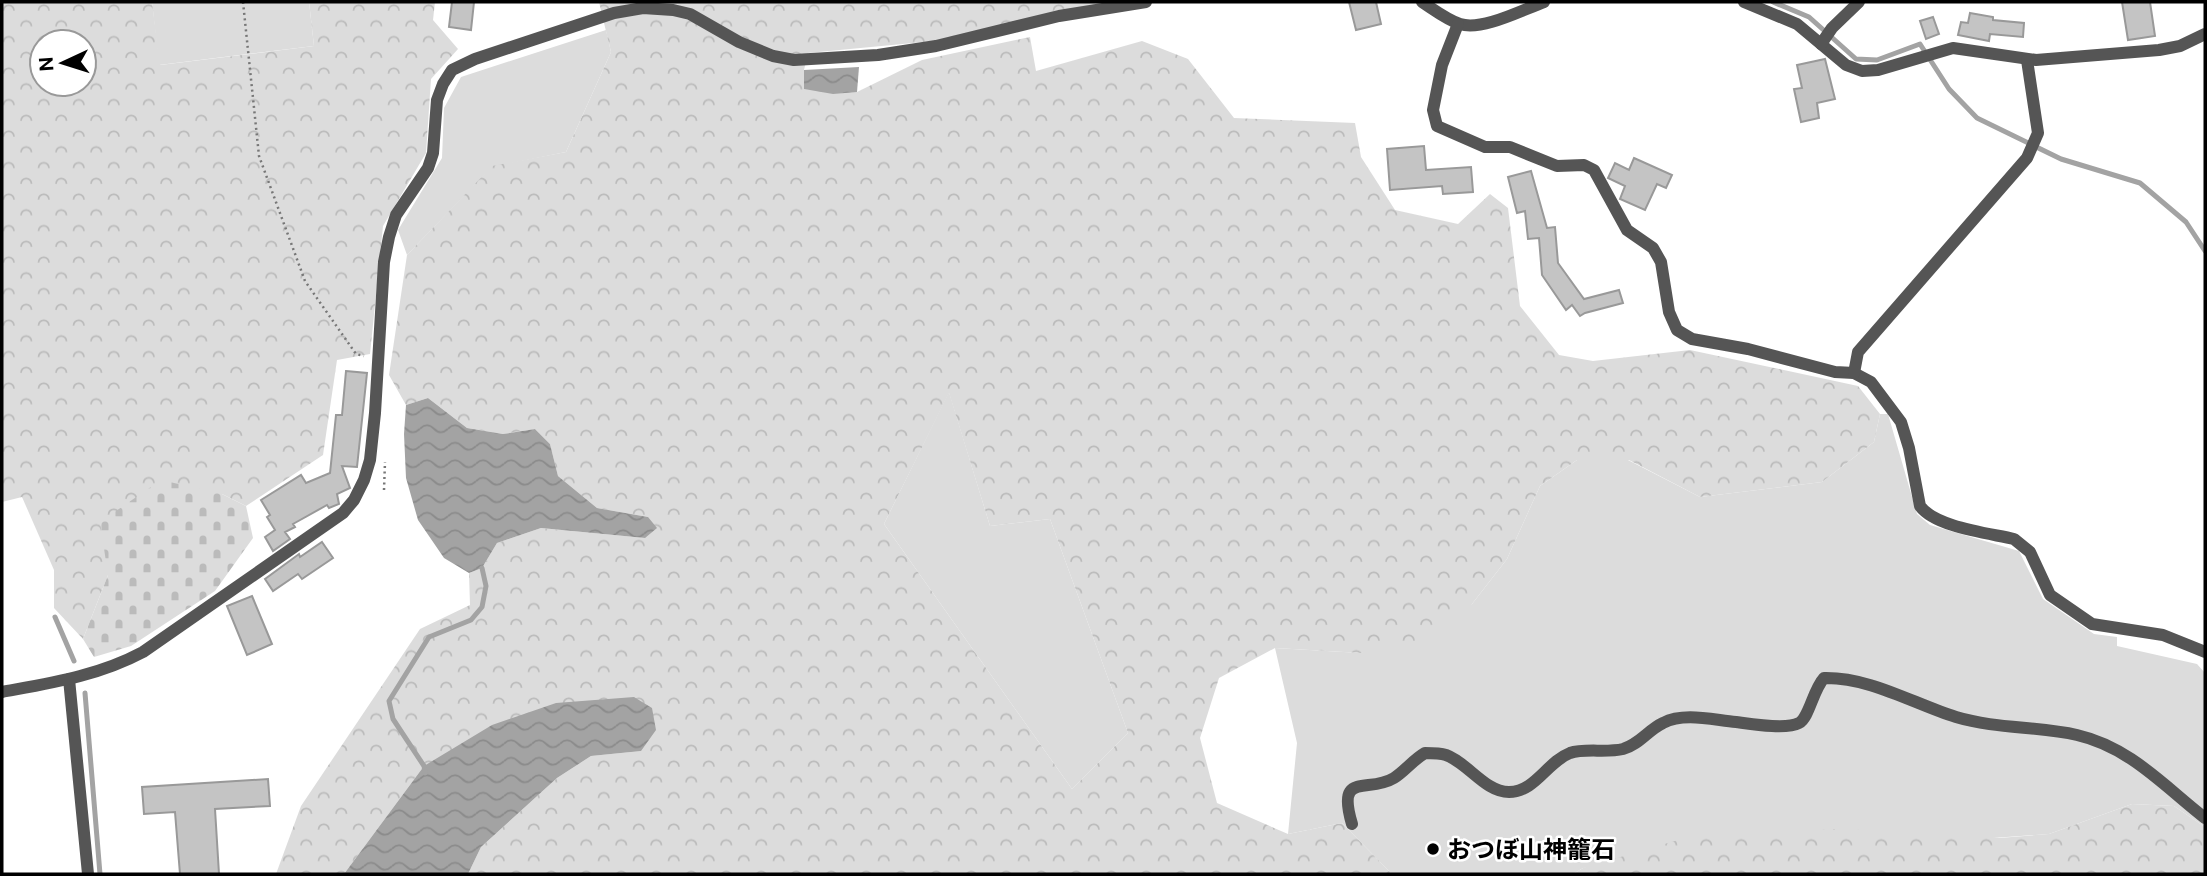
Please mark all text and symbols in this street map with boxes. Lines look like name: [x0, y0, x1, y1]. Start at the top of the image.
north arrow: [28, 28, 98, 98]
text: N: [35, 56, 58, 72]
place label: おつぼ山神籠石: [1447, 835, 1615, 863]
marker: おつぼ山神籠石: [1425, 841, 1441, 857]

